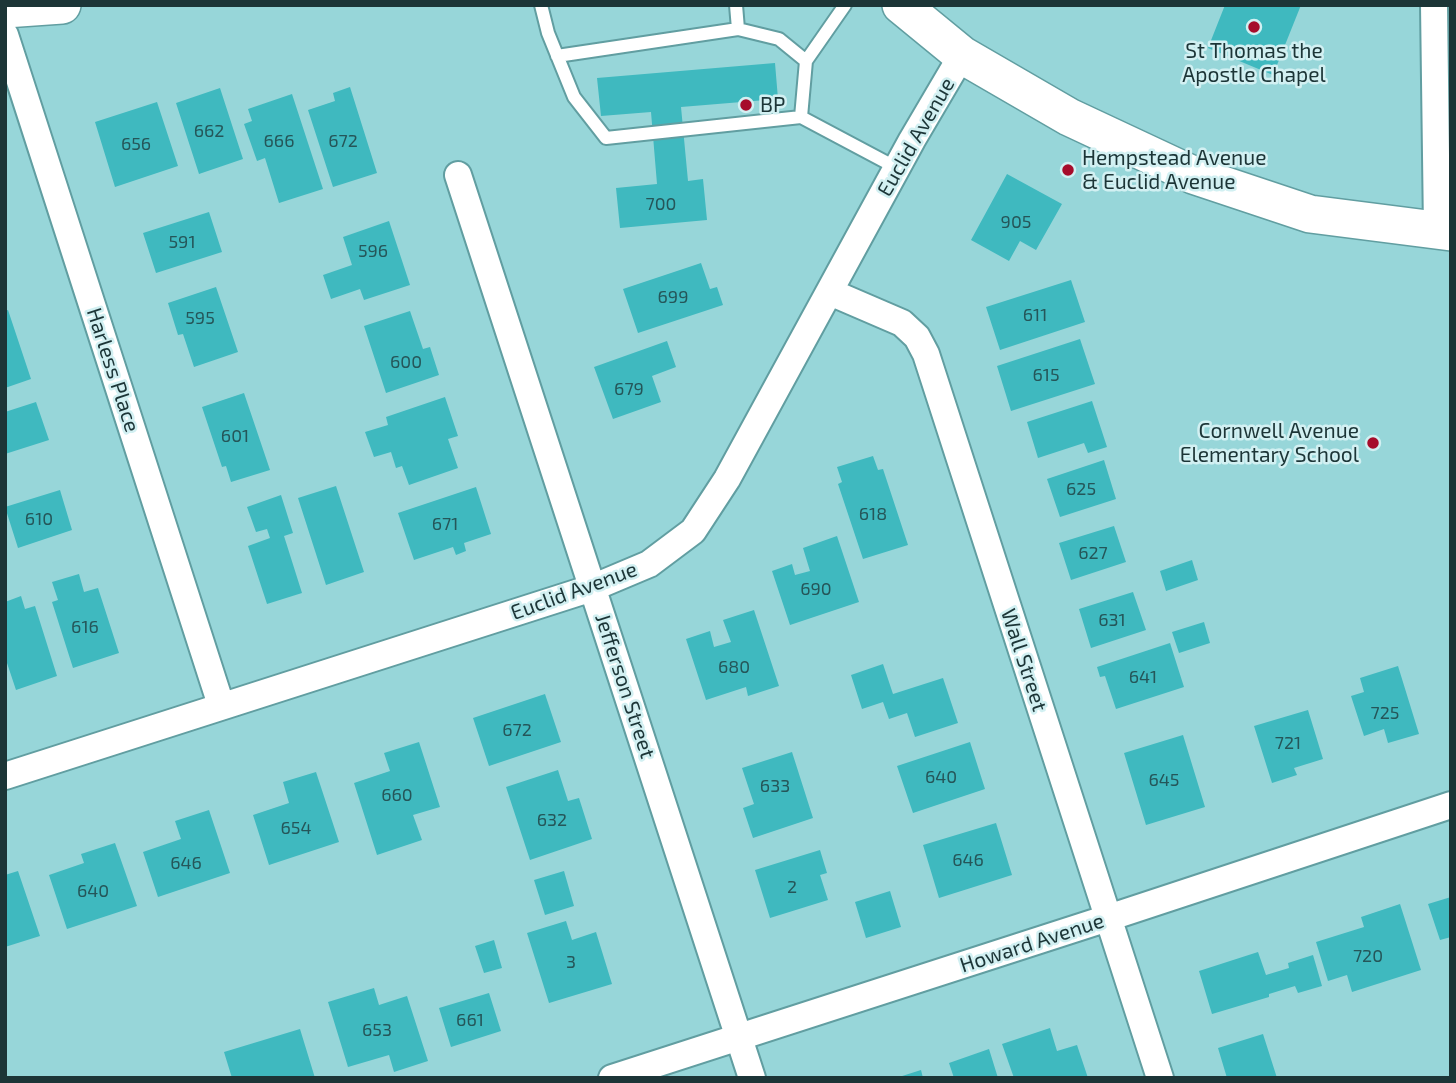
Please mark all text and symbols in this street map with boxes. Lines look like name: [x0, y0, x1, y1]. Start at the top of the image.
marker: St Thomas the Apostle Chapel: [1246, 19, 1262, 35]
place label: St Thomas the Apostle Chapel: [1182, 38, 1326, 88]
street label: Euclid Avenue: [872, 73, 960, 201]
place label: BP: [760, 92, 785, 118]
marker: BP: [738, 97, 754, 113]
house number: 662: [194, 120, 224, 142]
house number: 666: [264, 130, 294, 152]
house number: 672: [328, 130, 358, 152]
house number: 656: [121, 133, 151, 155]
place label: Hempstead Avenue & Euclid Avenue: [1082, 145, 1266, 195]
marker: Hempstead Avenue & Euclid Avenue: [1060, 162, 1076, 178]
house number: 700: [646, 193, 676, 215]
house number: 905: [1001, 211, 1031, 233]
house number: 591: [168, 231, 196, 253]
house number: 596: [358, 240, 388, 262]
house number: 699: [658, 286, 688, 308]
house number: 611: [1023, 304, 1047, 326]
street label: Harless Place: [81, 305, 145, 435]
house number: 595: [185, 307, 215, 329]
house number: 600: [390, 351, 422, 373]
house number: 615: [1032, 364, 1060, 386]
house number: 679: [614, 378, 644, 400]
place label: Cornwell Avenue Elementary School: [1180, 418, 1359, 468]
house number: 601: [221, 425, 249, 447]
marker: Cornwell Avenue Elementary School: [1365, 435, 1381, 451]
house number: 625: [1066, 478, 1096, 500]
house number: 618: [859, 503, 887, 525]
house number: 610: [25, 508, 53, 530]
house number: 671: [432, 513, 458, 535]
house number: 627: [1078, 542, 1108, 564]
street label: Euclid Avenue: [507, 556, 641, 626]
house number: 690: [800, 578, 832, 600]
street label: Wall Street: [996, 605, 1052, 715]
house number: 631: [1098, 609, 1126, 631]
street label: Jefferson Street: [590, 610, 660, 762]
house number: 616: [71, 616, 99, 638]
house number: 680: [718, 656, 750, 678]
house number: 641: [1129, 666, 1157, 688]
house number: 725: [1371, 702, 1399, 724]
house number: 672: [502, 719, 532, 741]
house number: 721: [1275, 732, 1301, 754]
house number: 640: [925, 766, 957, 788]
house number: 645: [1148, 769, 1180, 791]
house number: 633: [760, 775, 790, 797]
house number: 660: [381, 784, 413, 806]
house number: 632: [537, 809, 567, 831]
house number: 654: [280, 817, 312, 839]
house number: 646: [952, 849, 984, 871]
house number: 646: [170, 852, 202, 874]
house number: 2: [787, 876, 797, 898]
house number: 640: [77, 880, 109, 902]
street label: Howard Avenue: [957, 908, 1107, 978]
house number: 720: [1353, 945, 1383, 967]
house number: 3: [566, 951, 576, 973]
house number: 661: [456, 1009, 484, 1031]
house number: 653: [362, 1019, 392, 1041]

